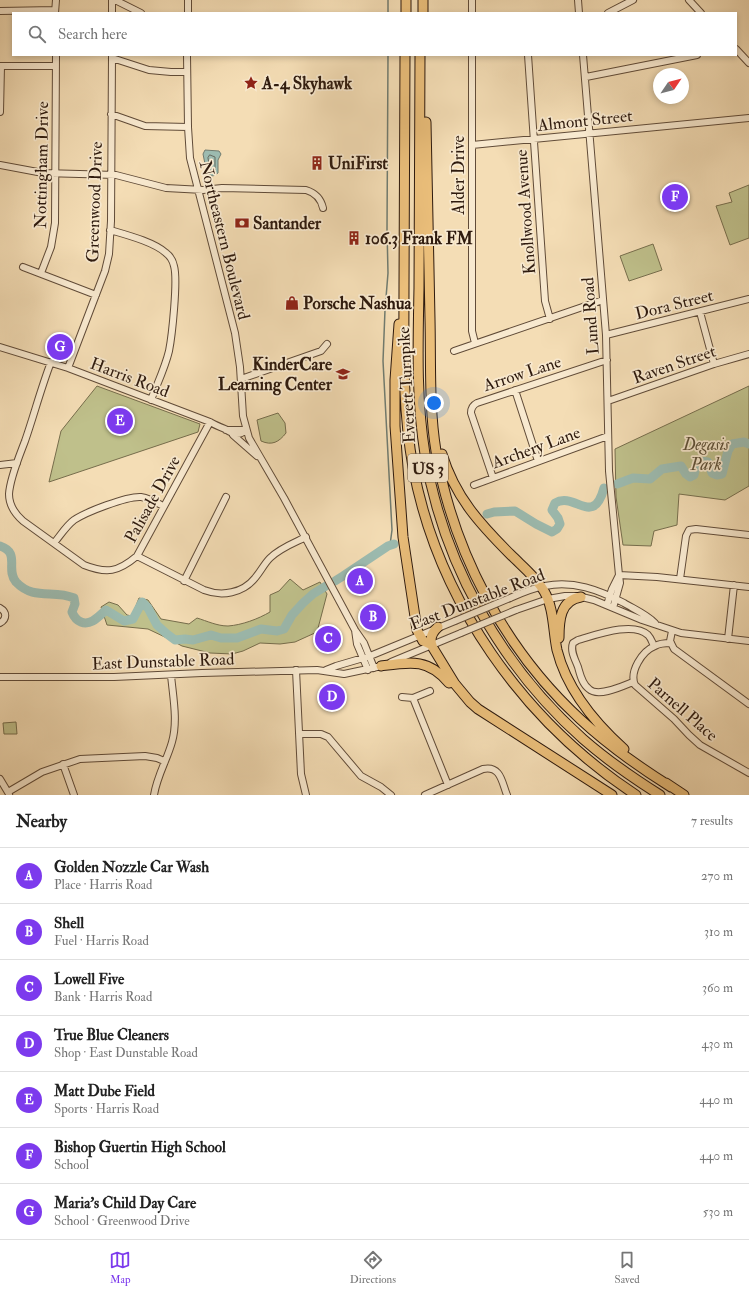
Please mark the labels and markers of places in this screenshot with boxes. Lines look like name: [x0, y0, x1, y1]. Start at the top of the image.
place label: A-4 Skyhawk: [261, 73, 353, 95]
place icon: A-4 Skyhawk: [243, 75, 259, 91]
place label: UniFirst: [328, 153, 388, 174]
building icon: UniFirst: [309, 155, 325, 171]
pin: F: [662, 182, 688, 212]
place label: Santander: [253, 213, 322, 234]
bank icon: Santander: [234, 215, 250, 231]
place label: 106.3 Frank FM: [365, 228, 473, 249]
building icon: 106.3 Frank FM: [346, 230, 362, 246]
place label: Porsche Nashua: [303, 293, 412, 314]
shop icon: Porsche Nashua: [284, 295, 300, 311]
pin: G: [47, 332, 73, 362]
place label: KinderCare Learning Center: [218, 354, 333, 396]
school or university icon: KinderCare Learning Center: [335, 366, 351, 382]
pin: E: [107, 406, 133, 436]
pin: A: [347, 566, 373, 596]
pin: B: [360, 602, 386, 632]
pin: C: [315, 624, 341, 654]
pin: D: [319, 682, 345, 712]

